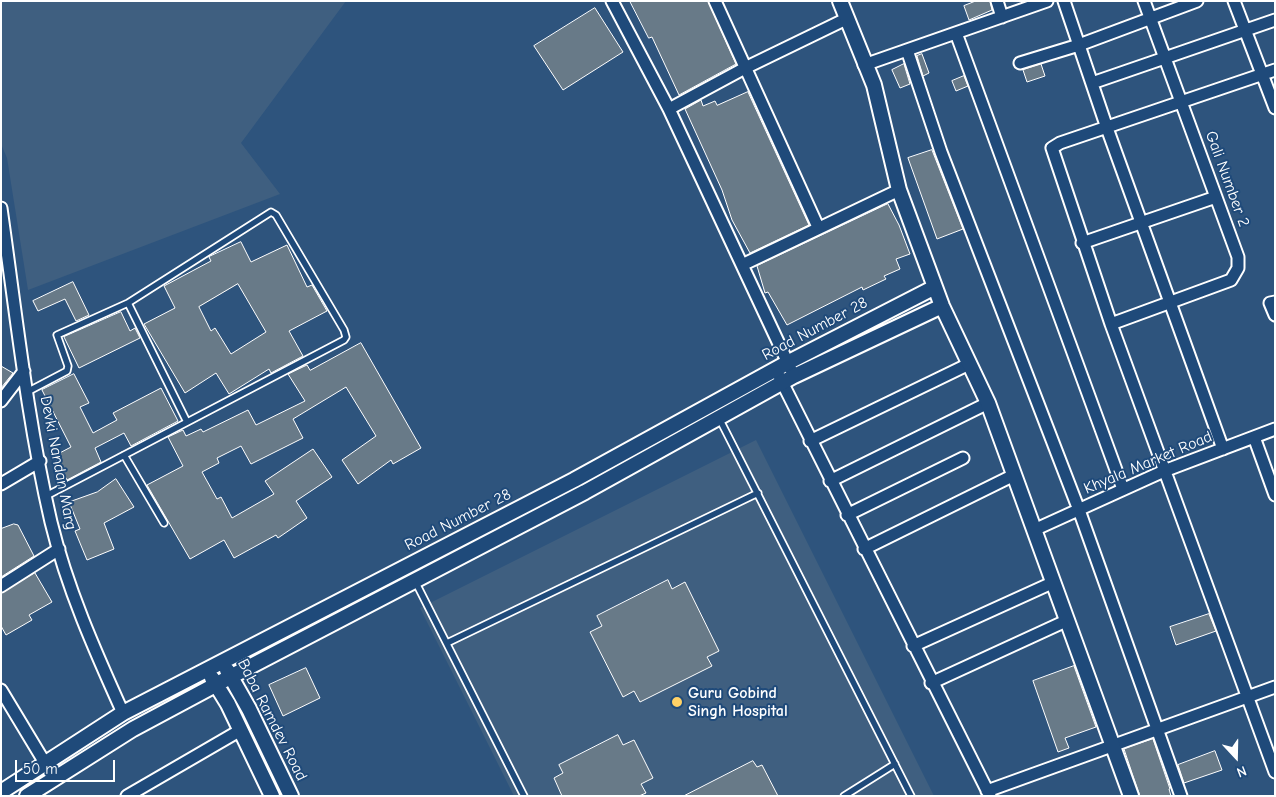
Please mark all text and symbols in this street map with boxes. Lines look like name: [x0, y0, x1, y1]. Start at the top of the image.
street label: Gali Number 2: [1201, 128, 1253, 230]
street label: Road Number 28: [759, 293, 871, 365]
street label: Devki Nandan Marg: [36, 394, 80, 532]
street label: Khyala Market Road: [1081, 427, 1215, 499]
street label: Road Number 28: [402, 485, 514, 555]
street label: Baba Ramdev Road: [233, 656, 311, 784]
place label: Guru Gobind Singh Hospital: [688, 683, 788, 721]
marker: Guru Gobind Singh Hospital: [670, 695, 684, 709]
north arrow: [1211, 732, 1261, 782]
scale bar: [18, 750, 118, 782]
text: 50 m: [23, 760, 58, 778]
text: N: [1234, 762, 1249, 781]

